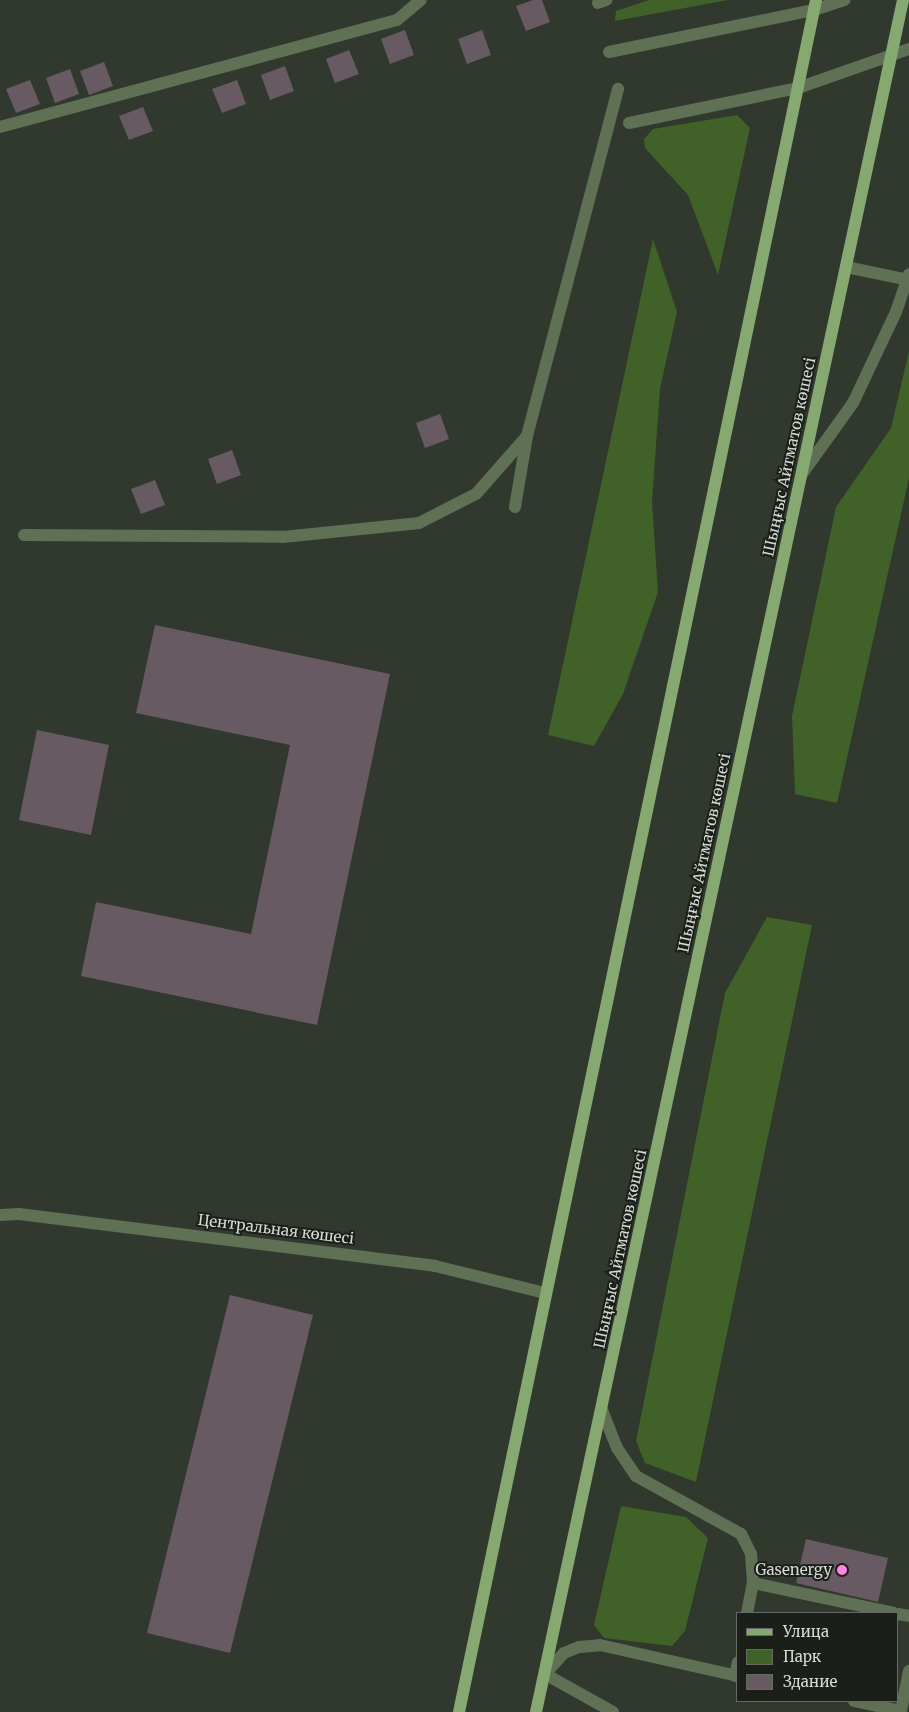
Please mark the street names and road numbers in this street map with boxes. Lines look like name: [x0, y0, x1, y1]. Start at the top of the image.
street label: Шыңғыс Айтматов көшесі: [759, 356, 819, 558]
street label: Шыңғыс Айтматов көшесі: [674, 752, 734, 954]
street label: Шыңғыс Айтматов көшесі: [590, 1148, 650, 1350]
street label: Центральная көшесі: [197, 1210, 355, 1248]

